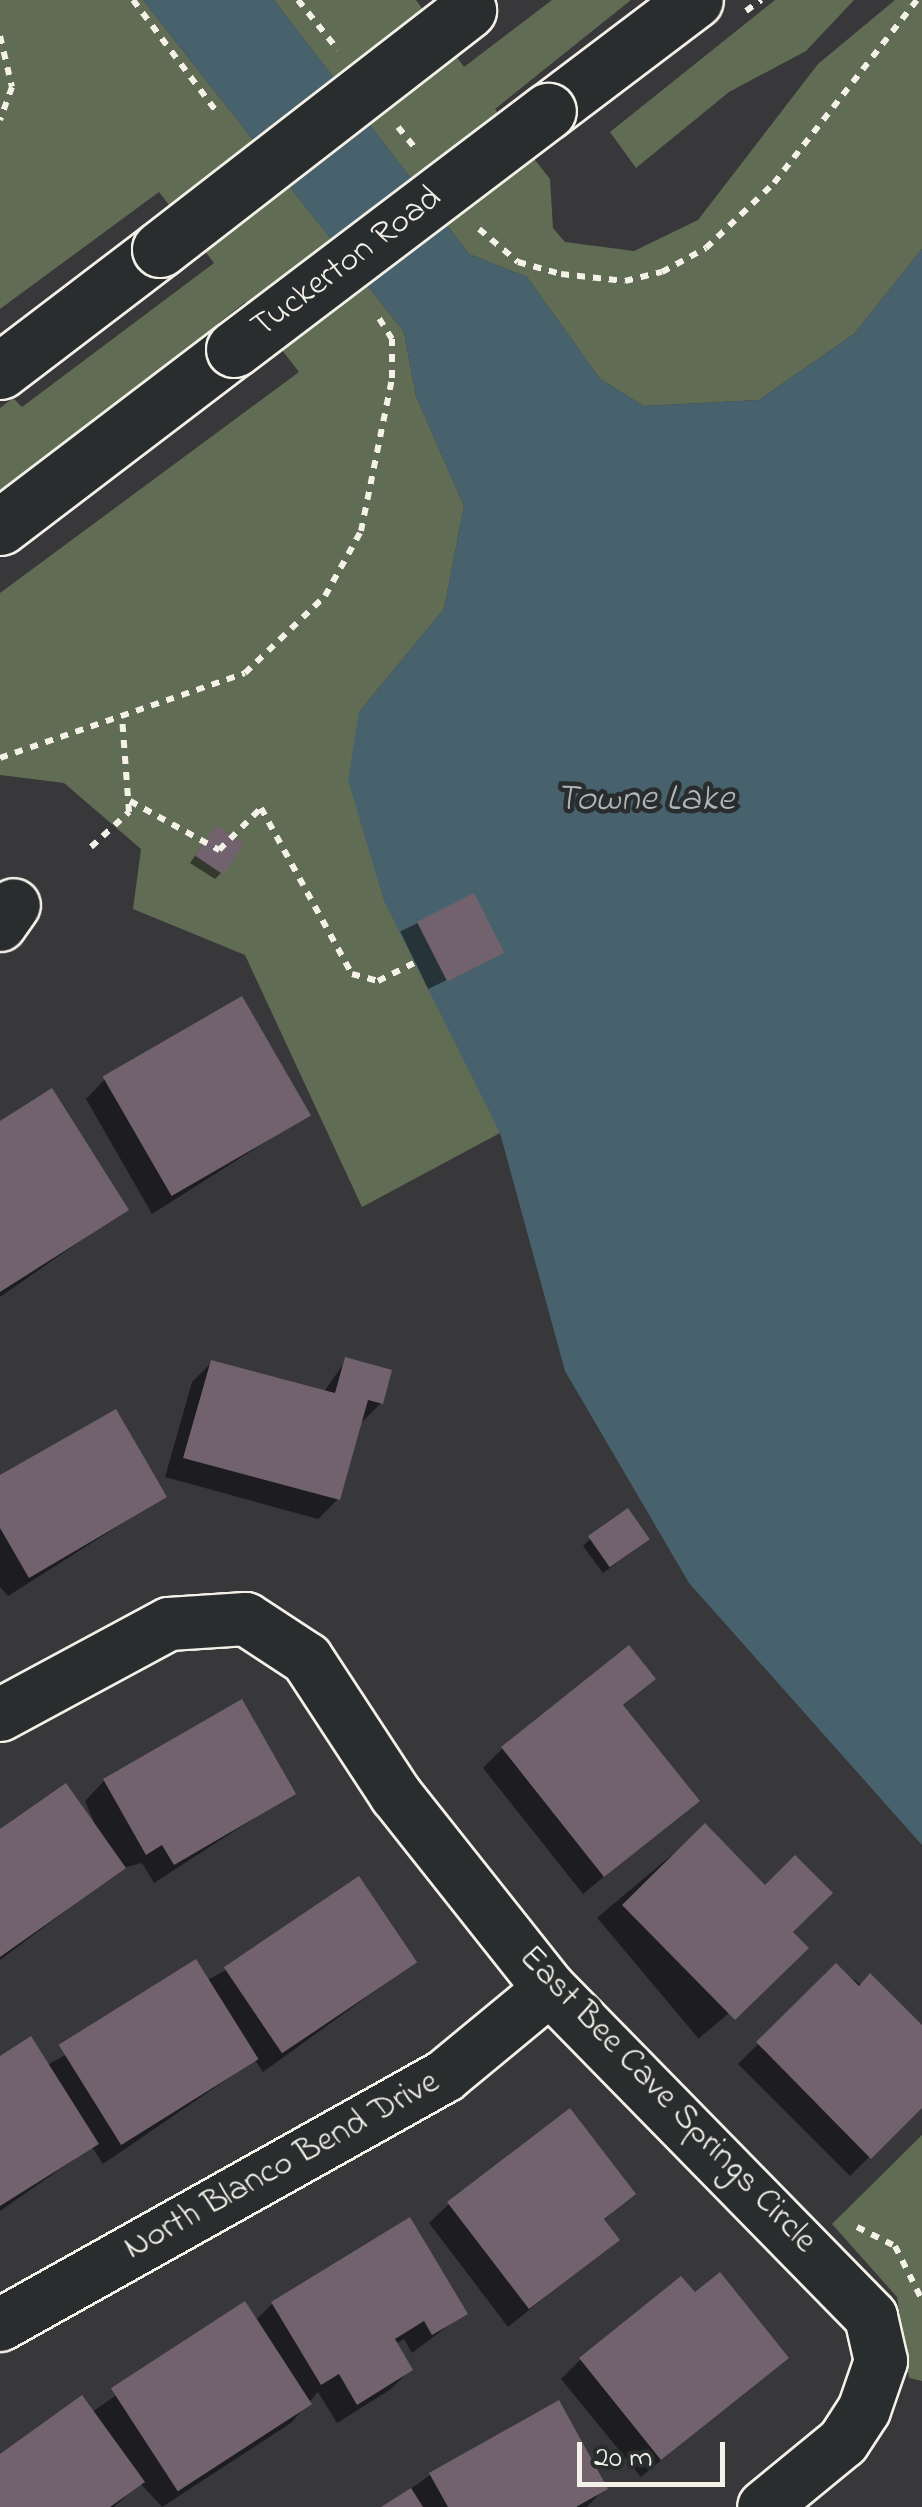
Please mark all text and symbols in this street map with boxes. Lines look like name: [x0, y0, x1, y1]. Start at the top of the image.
street label: Tuckerton Road: [244, 178, 450, 348]
water label: Towne Lake: [556, 778, 734, 824]
street label: East Bee Cave Springs Circle: [509, 1938, 825, 2262]
street label: North Blanco Bend Drive: [117, 2062, 447, 2270]
scale bar: [582, 2422, 730, 2484]
text: 20 m: [594, 2437, 653, 2481]

